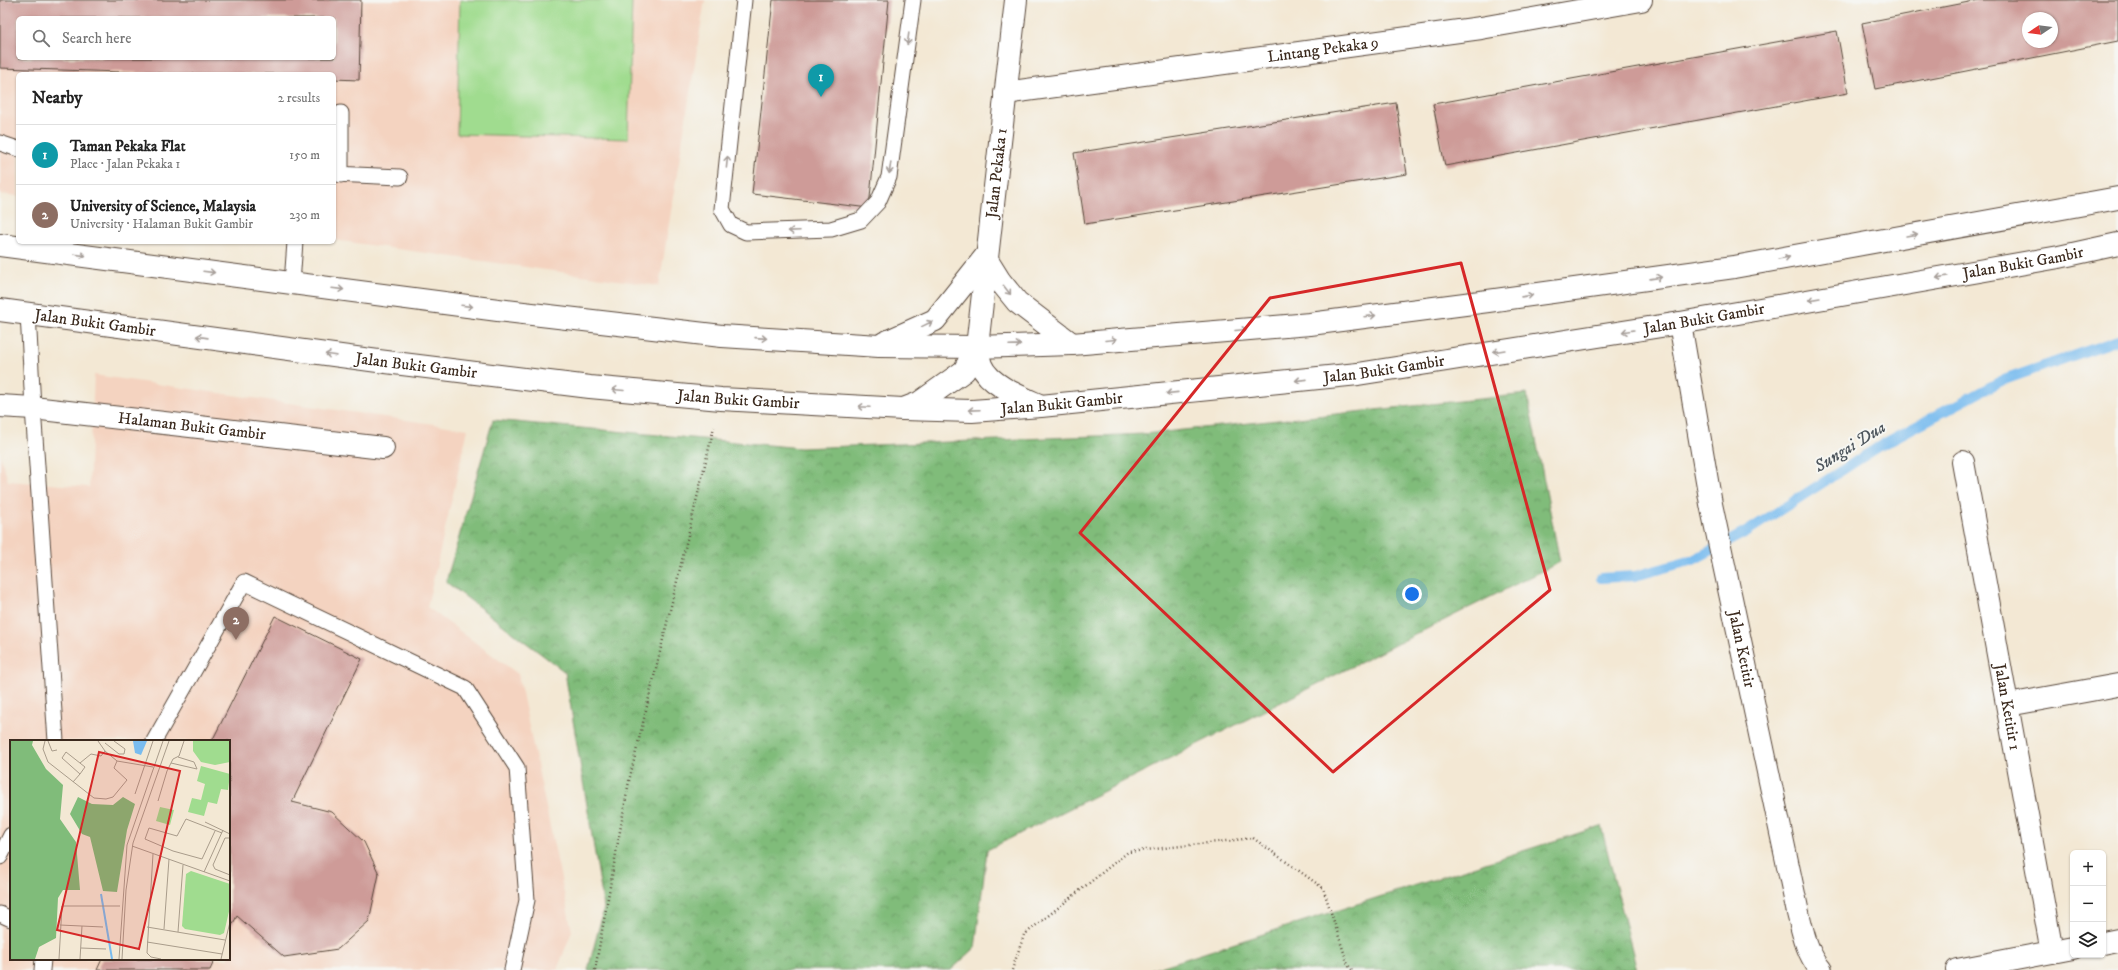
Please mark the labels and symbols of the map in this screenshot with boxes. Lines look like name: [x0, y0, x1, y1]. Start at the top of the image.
north arrow: [2022, 12, 2058, 48]
one-way arrow: [904, 32, 911, 45]
street label: Lintang Pekaka 9: [1266, 32, 1380, 67]
pin: 1: [808, 64, 834, 97]
street label: Jalan Pekaka 1: [981, 127, 1012, 221]
one-way arrow: [723, 156, 731, 169]
one-way arrow: [887, 161, 894, 174]
one-way arrow: [788, 227, 801, 234]
one-way arrow: [1905, 231, 1918, 239]
street label: Jalan Bukit Gambir: [1959, 242, 2085, 284]
one-way arrow: [73, 251, 86, 259]
one-way arrow: [1777, 254, 1790, 262]
one-way arrow: [202, 268, 215, 276]
one-way arrow: [1649, 274, 1662, 282]
one-way arrow: [1936, 274, 1949, 282]
one-way arrow: [1003, 284, 1011, 295]
one-way arrow: [331, 285, 344, 293]
one-way arrow: [1520, 292, 1533, 300]
one-way arrow: [1808, 296, 1821, 304]
street label: Jalan Bukit Gambir: [1640, 298, 1766, 339]
one-way arrow: [460, 302, 473, 310]
street label: Jalan Bukit Gambir: [31, 304, 157, 341]
one-way arrow: [1363, 312, 1376, 320]
one-way arrow: [921, 320, 933, 327]
one-way arrow: [1234, 326, 1247, 333]
one-way arrow: [1622, 327, 1635, 335]
one-way arrow: [196, 333, 209, 341]
one-way arrow: [754, 334, 767, 342]
one-way arrow: [1104, 337, 1117, 344]
one-way arrow: [1009, 341, 1022, 349]
street label: Jalan Bukit Gambir: [352, 348, 478, 383]
one-way arrow: [1493, 348, 1506, 356]
street label: Jalan Bukit Gambir: [1320, 350, 1446, 388]
one-way arrow: [325, 351, 338, 359]
one-way arrow: [1295, 376, 1308, 383]
street label: Jalan Bukit Gambir: [675, 385, 800, 413]
one-way arrow: [612, 386, 625, 394]
street label: Jalan Bukit Gambir: [998, 388, 1124, 419]
one-way arrow: [1166, 389, 1179, 396]
one-way arrow: [858, 404, 871, 411]
one-way arrow: [968, 407, 981, 414]
street label: Halaman Bukit Gambir: [117, 408, 267, 445]
water label: Sungai Dua: [1809, 416, 1890, 478]
your location: [1402, 584, 1422, 604]
pin: 2: [223, 607, 249, 640]
street label: Jalan Ketitir: [1724, 607, 1760, 690]
street label: Jalan Ketitir 1: [1989, 660, 2025, 752]
inset map: [10, 740, 230, 960]

